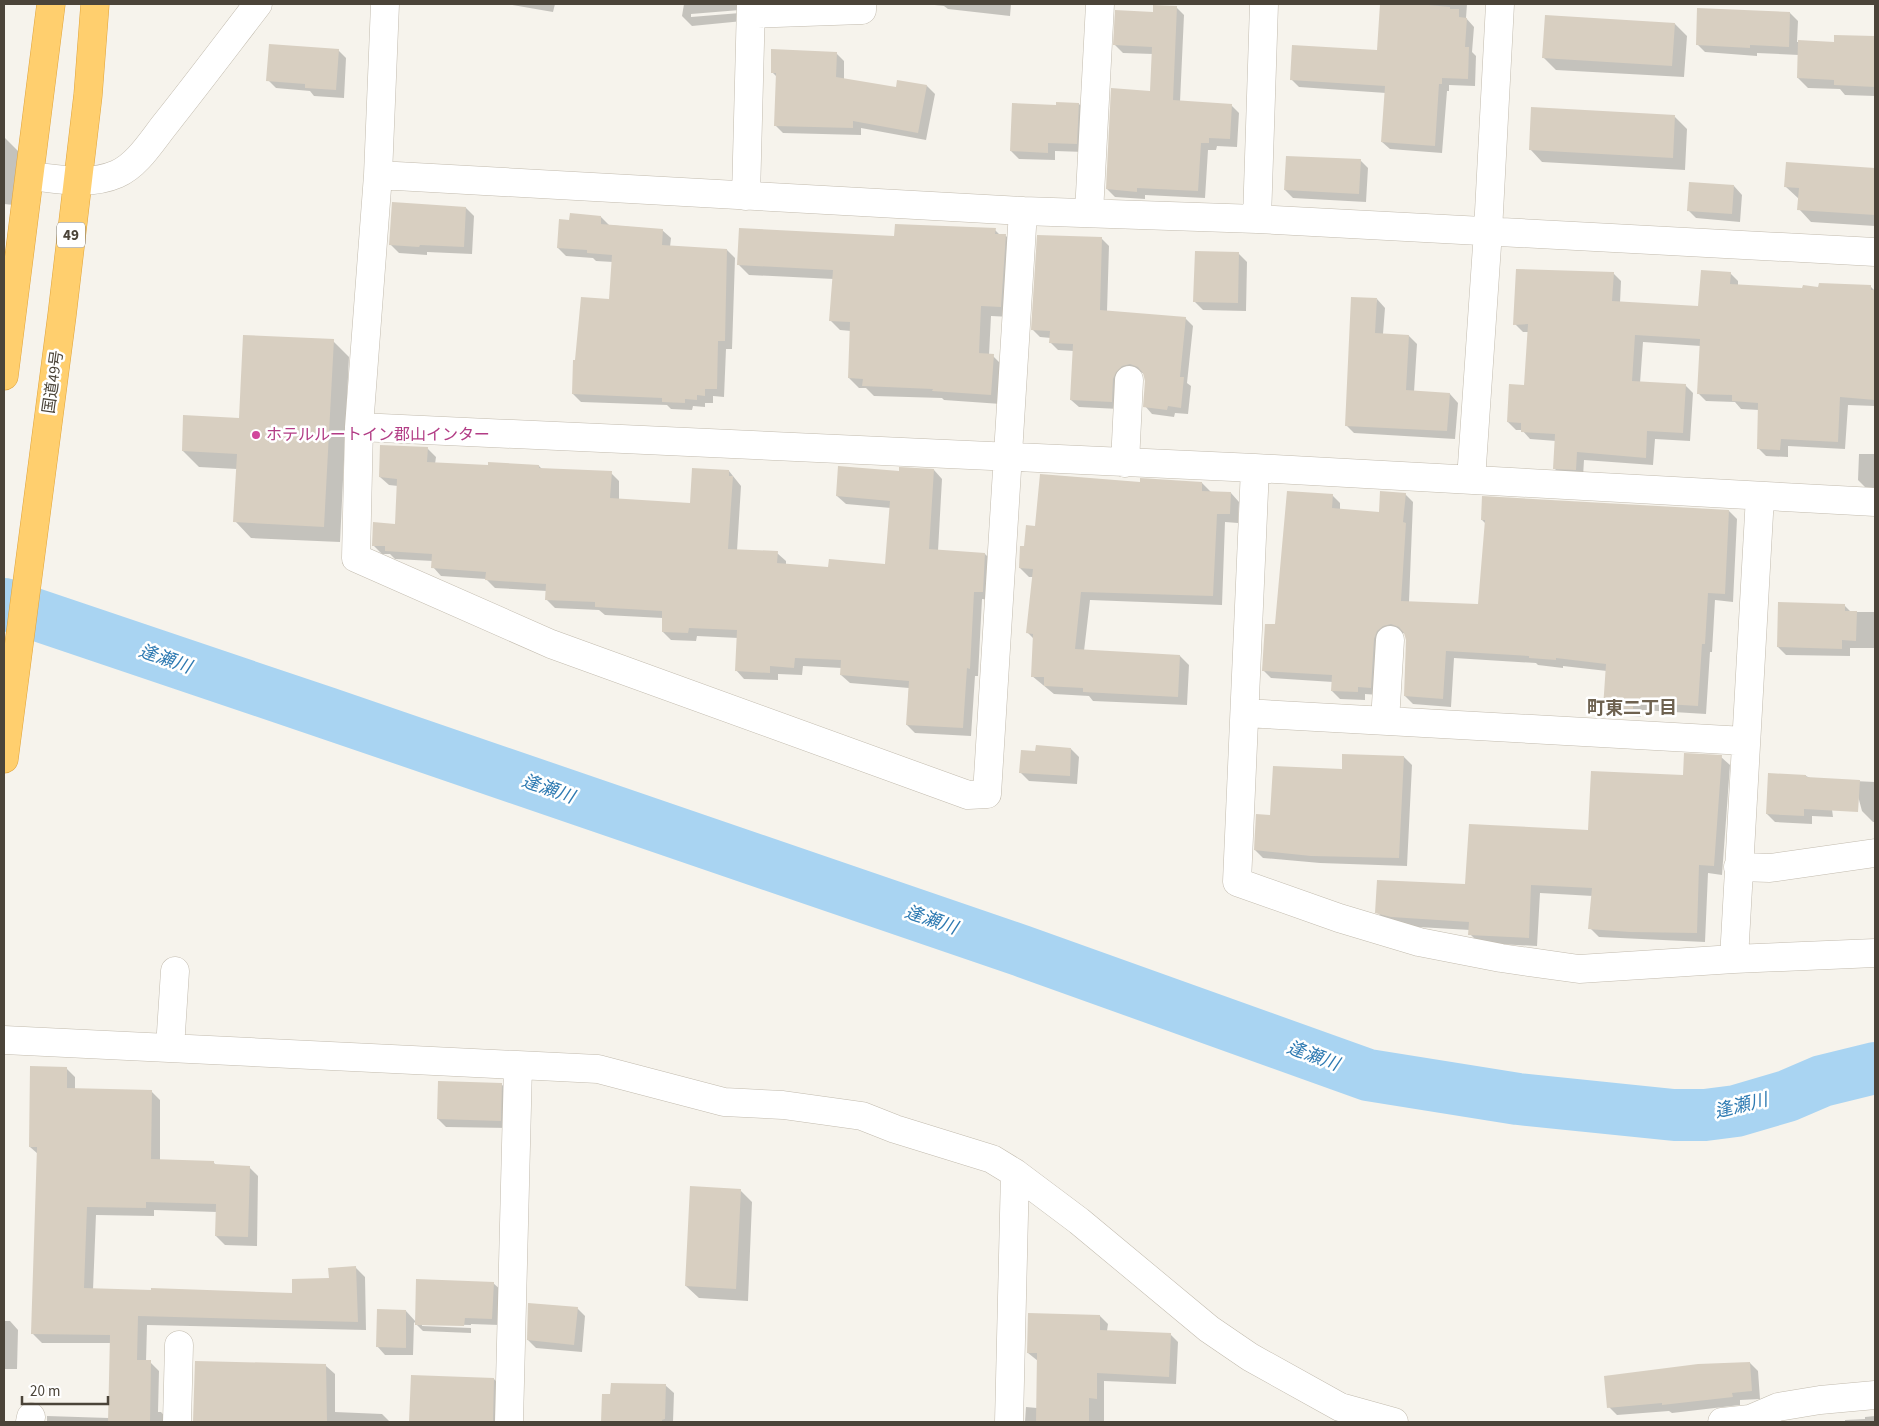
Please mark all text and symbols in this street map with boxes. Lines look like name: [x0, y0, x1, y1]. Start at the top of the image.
road number: 49: [57, 222, 85, 248]
street label: 国道49号: [38, 349, 68, 415]
place label: ホテルルートイン郡山インター: [266, 424, 490, 446]
marker: ホテルルートイン郡山インター: [250, 429, 262, 441]
water label: 逢瀬川: [135, 638, 196, 680]
district label: 町東二丁目: [1587, 696, 1677, 721]
water label: 逢瀬川: [518, 768, 579, 810]
water label: 逢瀬川: [901, 899, 962, 941]
water label: 逢瀬川: [1283, 1035, 1345, 1078]
water label: 逢瀬川: [1712, 1087, 1772, 1125]
scale bar: [22, 1374, 109, 1406]
text: 20 m: [30, 1381, 60, 1402]

